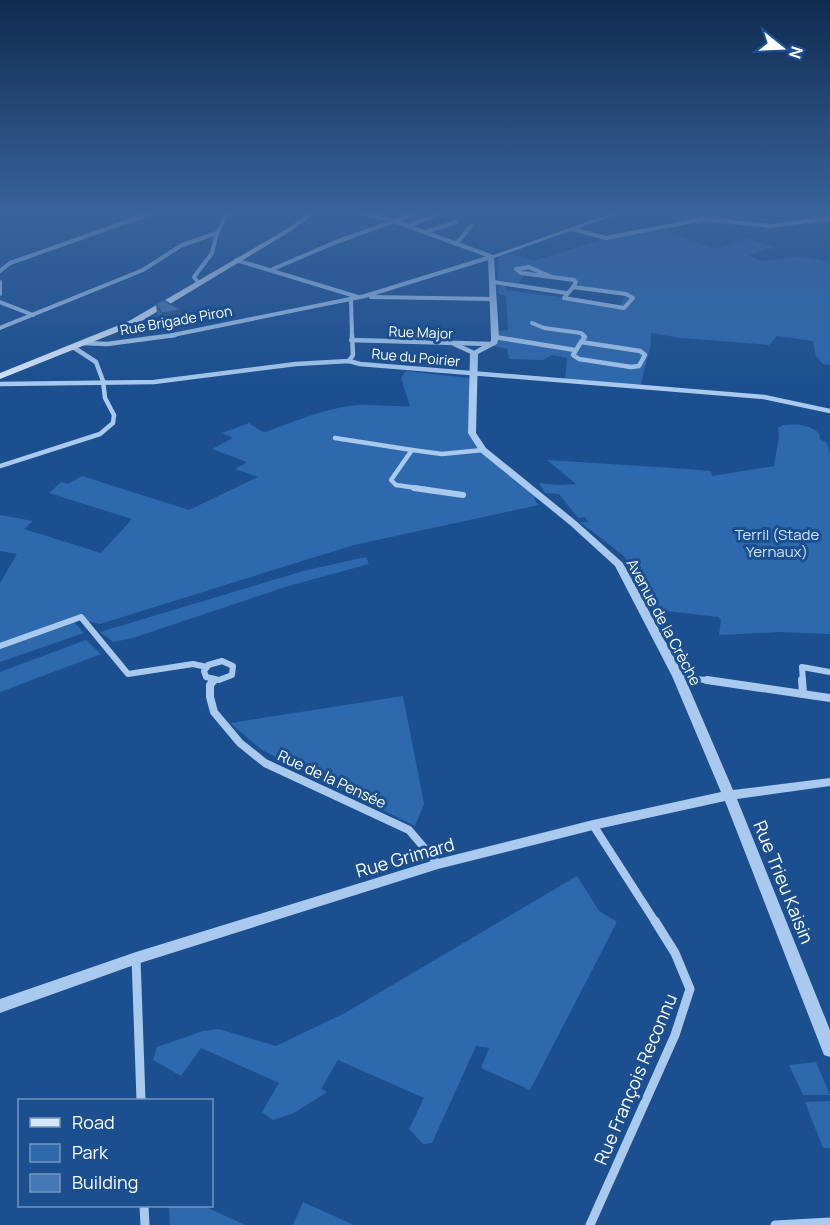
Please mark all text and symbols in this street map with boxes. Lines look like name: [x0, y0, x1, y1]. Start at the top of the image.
north arrow: [752, 18, 812, 78]
text: N: [784, 44, 809, 62]
street label: Rue Brigade Piron: [118, 301, 234, 339]
street label: Rue Major: [388, 321, 454, 343]
street label: Rue du Poirier: [371, 344, 461, 370]
park label: Terril (Stade Yernaux): [735, 524, 819, 562]
street label: Avenue de la Crèche: [622, 555, 706, 689]
street label: Rue de la Pensée: [274, 745, 390, 813]
street label: Rue Trieu Kaisin: [748, 817, 820, 947]
street label: Rue Grimard: [353, 831, 457, 883]
street label: Rue François Reconnu: [588, 990, 682, 1168]
legend: [18, 1099, 213, 1207]
text: Road: [72, 1110, 115, 1134]
text: Park: [72, 1140, 109, 1164]
text: Building: [72, 1170, 138, 1194]

